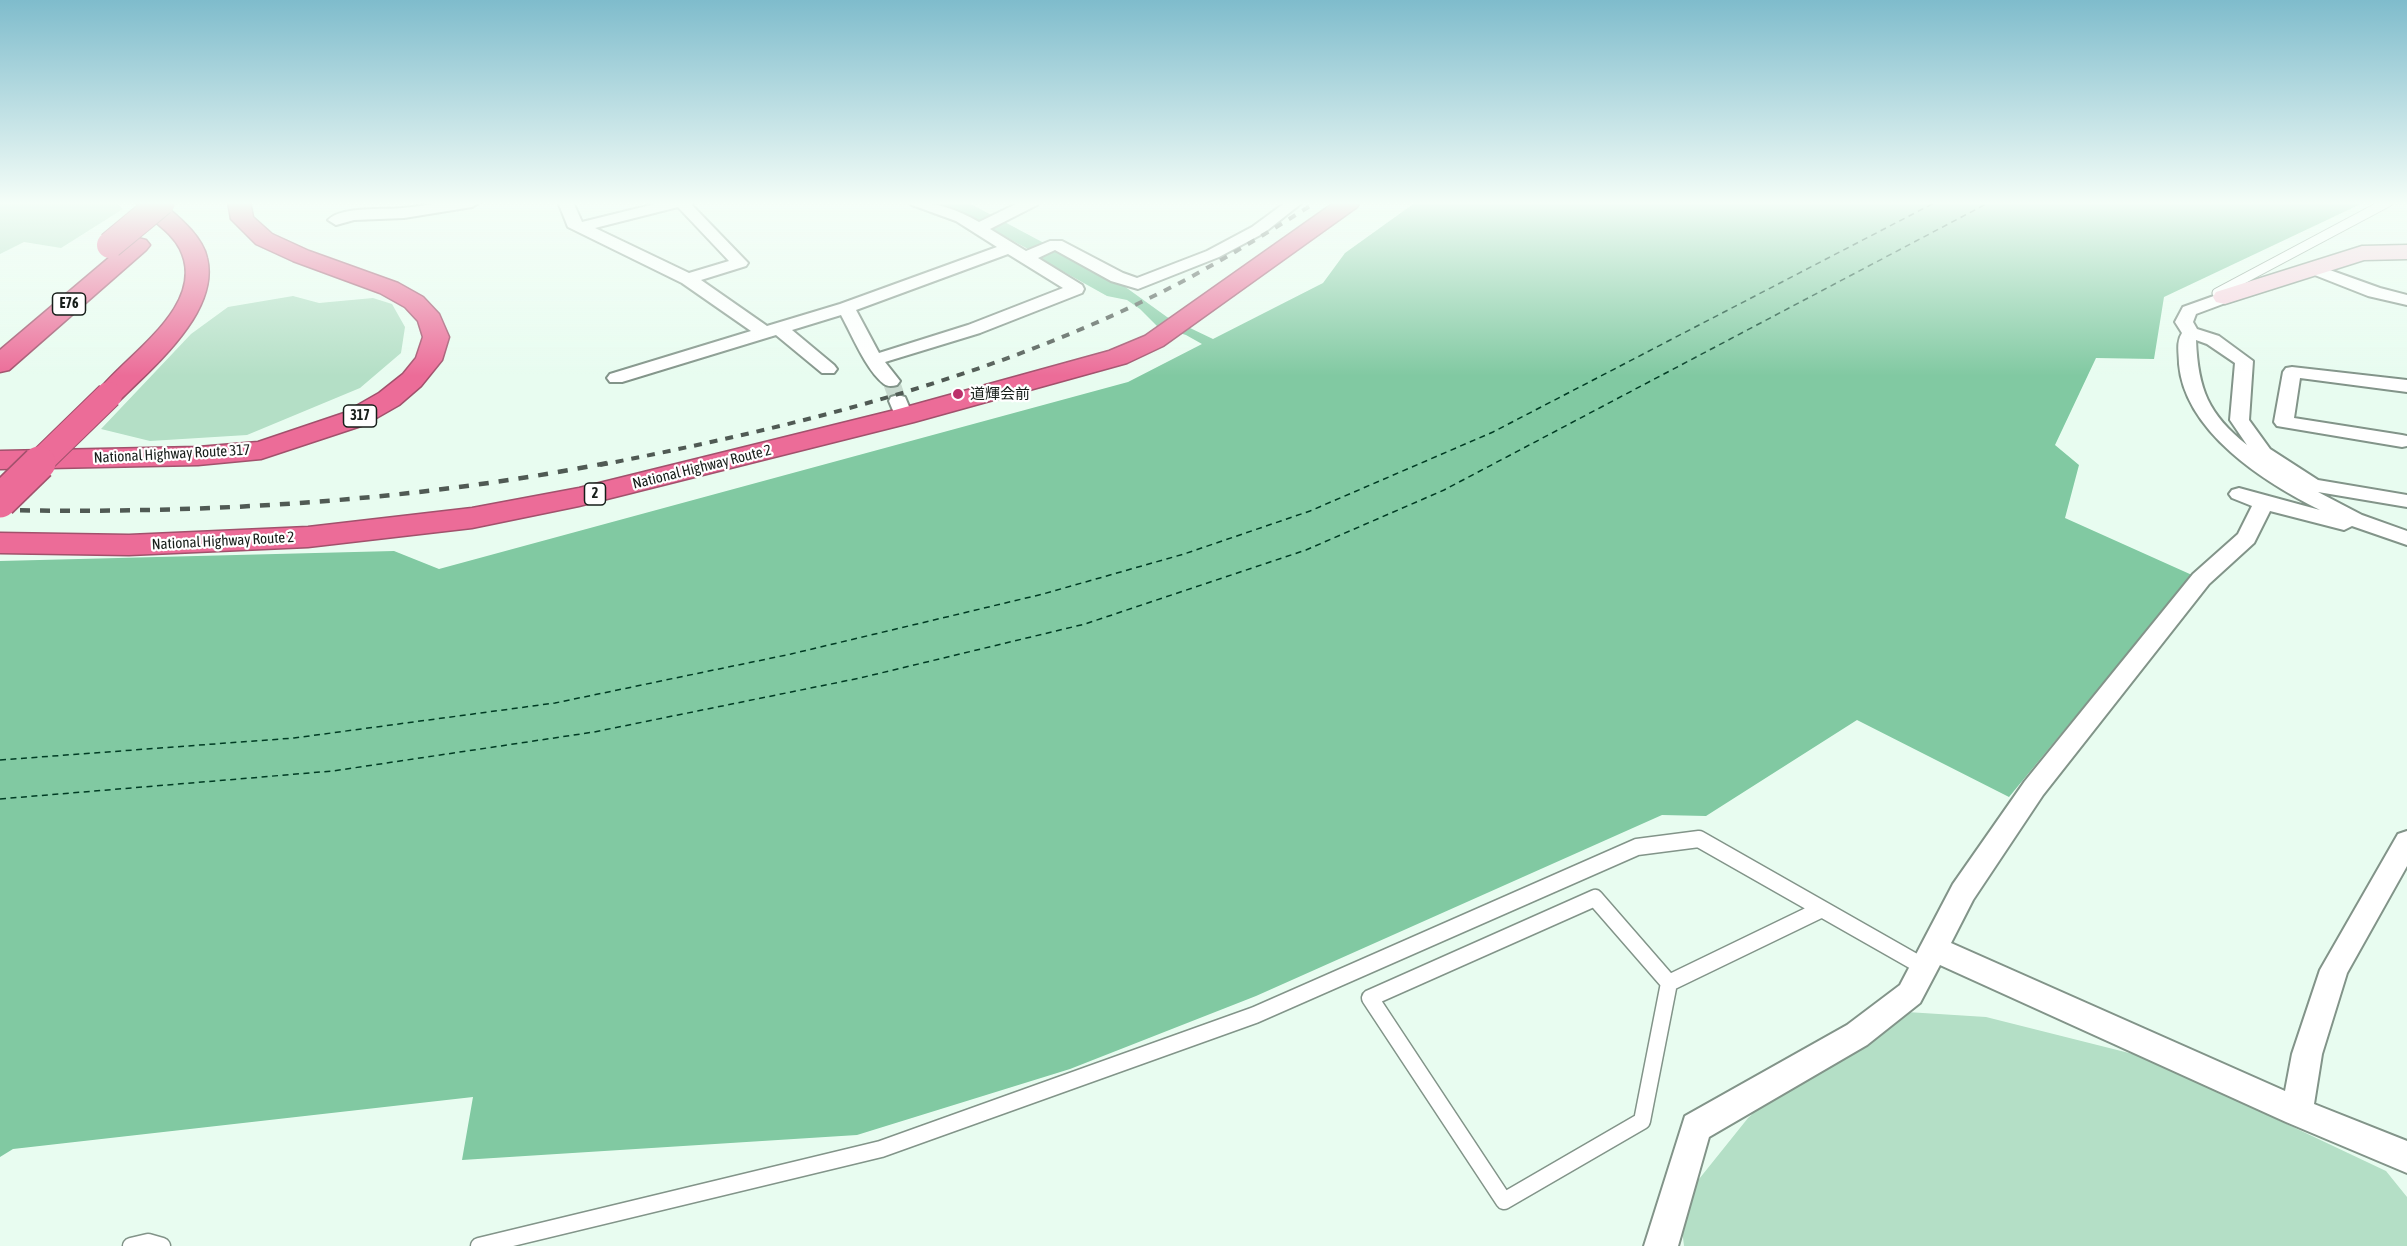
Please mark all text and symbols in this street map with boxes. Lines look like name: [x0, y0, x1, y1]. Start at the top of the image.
road number: E76: [52, 293, 86, 315]
place label: 道輝会前: [970, 385, 1030, 403]
marker: 道輝会前: [951, 387, 965, 401]
road number: 317: [344, 405, 376, 427]
street label: National Highway Route 317: [93, 441, 251, 467]
street label: National Highway Route 2: [631, 441, 773, 493]
road number: 2: [584, 483, 606, 505]
street label: National Highway Route 2: [151, 528, 295, 554]

